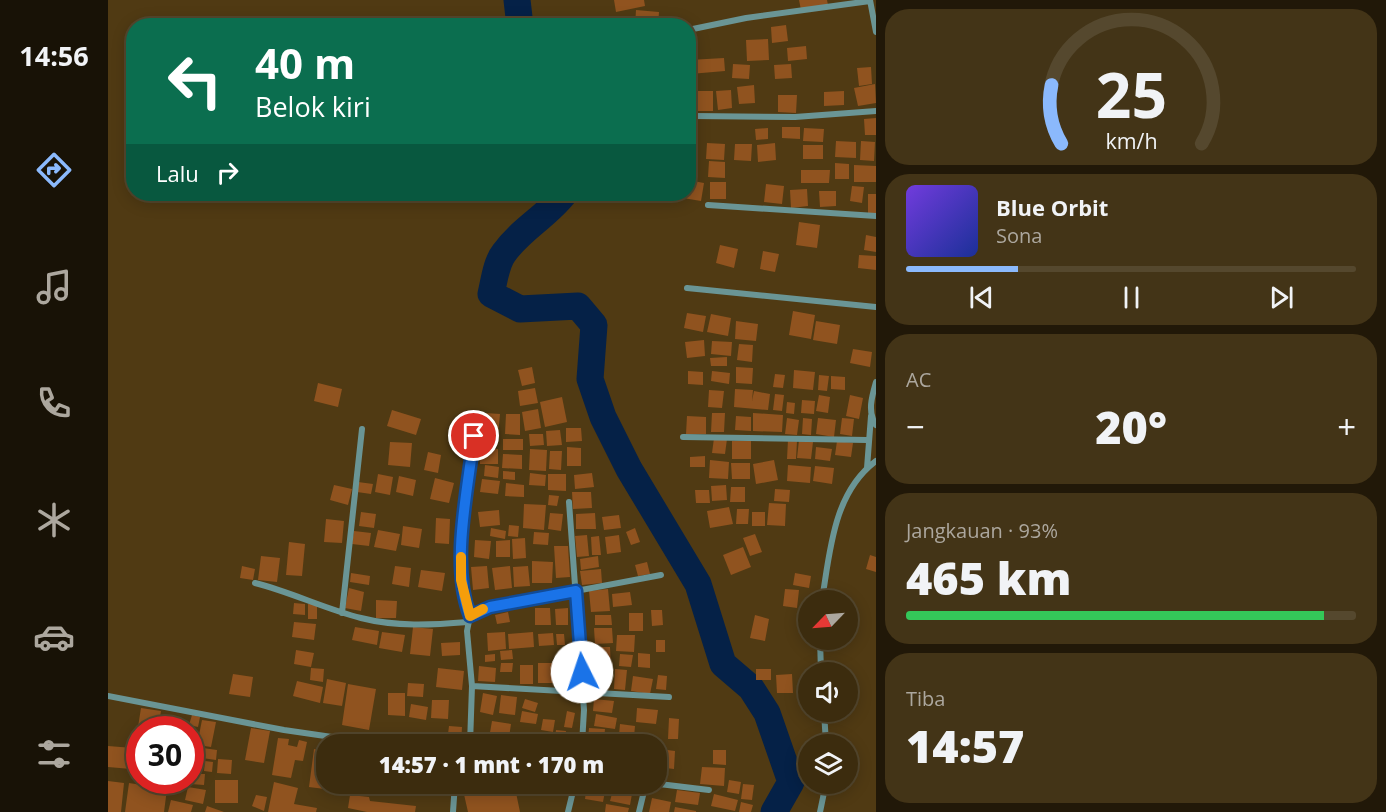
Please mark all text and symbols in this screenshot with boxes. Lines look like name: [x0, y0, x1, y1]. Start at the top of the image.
text: 40 m: [255, 34, 355, 91]
text: 14:56: [19, 37, 89, 74]
icon: left: [156, 42, 234, 120]
text: 25: [1095, 51, 1167, 136]
text: Belok kiri: [255, 88, 371, 125]
text: km/h: [1105, 126, 1157, 155]
icon: directions: [33, 149, 75, 191]
icon: right: [211, 156, 244, 189]
text: Lalu: [156, 158, 199, 188]
text: Blue Orbit: [996, 192, 1108, 222]
text: Sona: [996, 222, 1042, 249]
icon: music: [33, 266, 75, 308]
icon: previous: [965, 281, 998, 314]
icon: pause: [1115, 281, 1148, 314]
icon: next: [1265, 281, 1298, 314]
text: AC: [906, 366, 931, 393]
icon: phone: [33, 382, 75, 424]
text: 20°: [1095, 396, 1167, 457]
text: −: [906, 404, 925, 449]
text: +: [1337, 404, 1356, 449]
pin: [448, 410, 499, 461]
icon: arrive: [457, 419, 490, 452]
icon: climate: [33, 499, 75, 541]
text: Jangkauan · 93%: [906, 517, 1058, 544]
text: 465 km: [906, 547, 1071, 608]
north arrow: [798, 590, 858, 650]
map controls: [798, 590, 858, 794]
icon: car: [33, 616, 75, 658]
position arrow: [550, 640, 614, 704]
button: sound: [798, 662, 858, 722]
text: Tiba: [906, 685, 945, 712]
text: 14:57: [906, 715, 1024, 776]
speed limit sign: 30: [126, 716, 204, 794]
icon: filters: [33, 733, 75, 775]
button: layers: [798, 734, 858, 794]
text: 14:57 · 1 mnt · 170 m: [379, 749, 604, 779]

